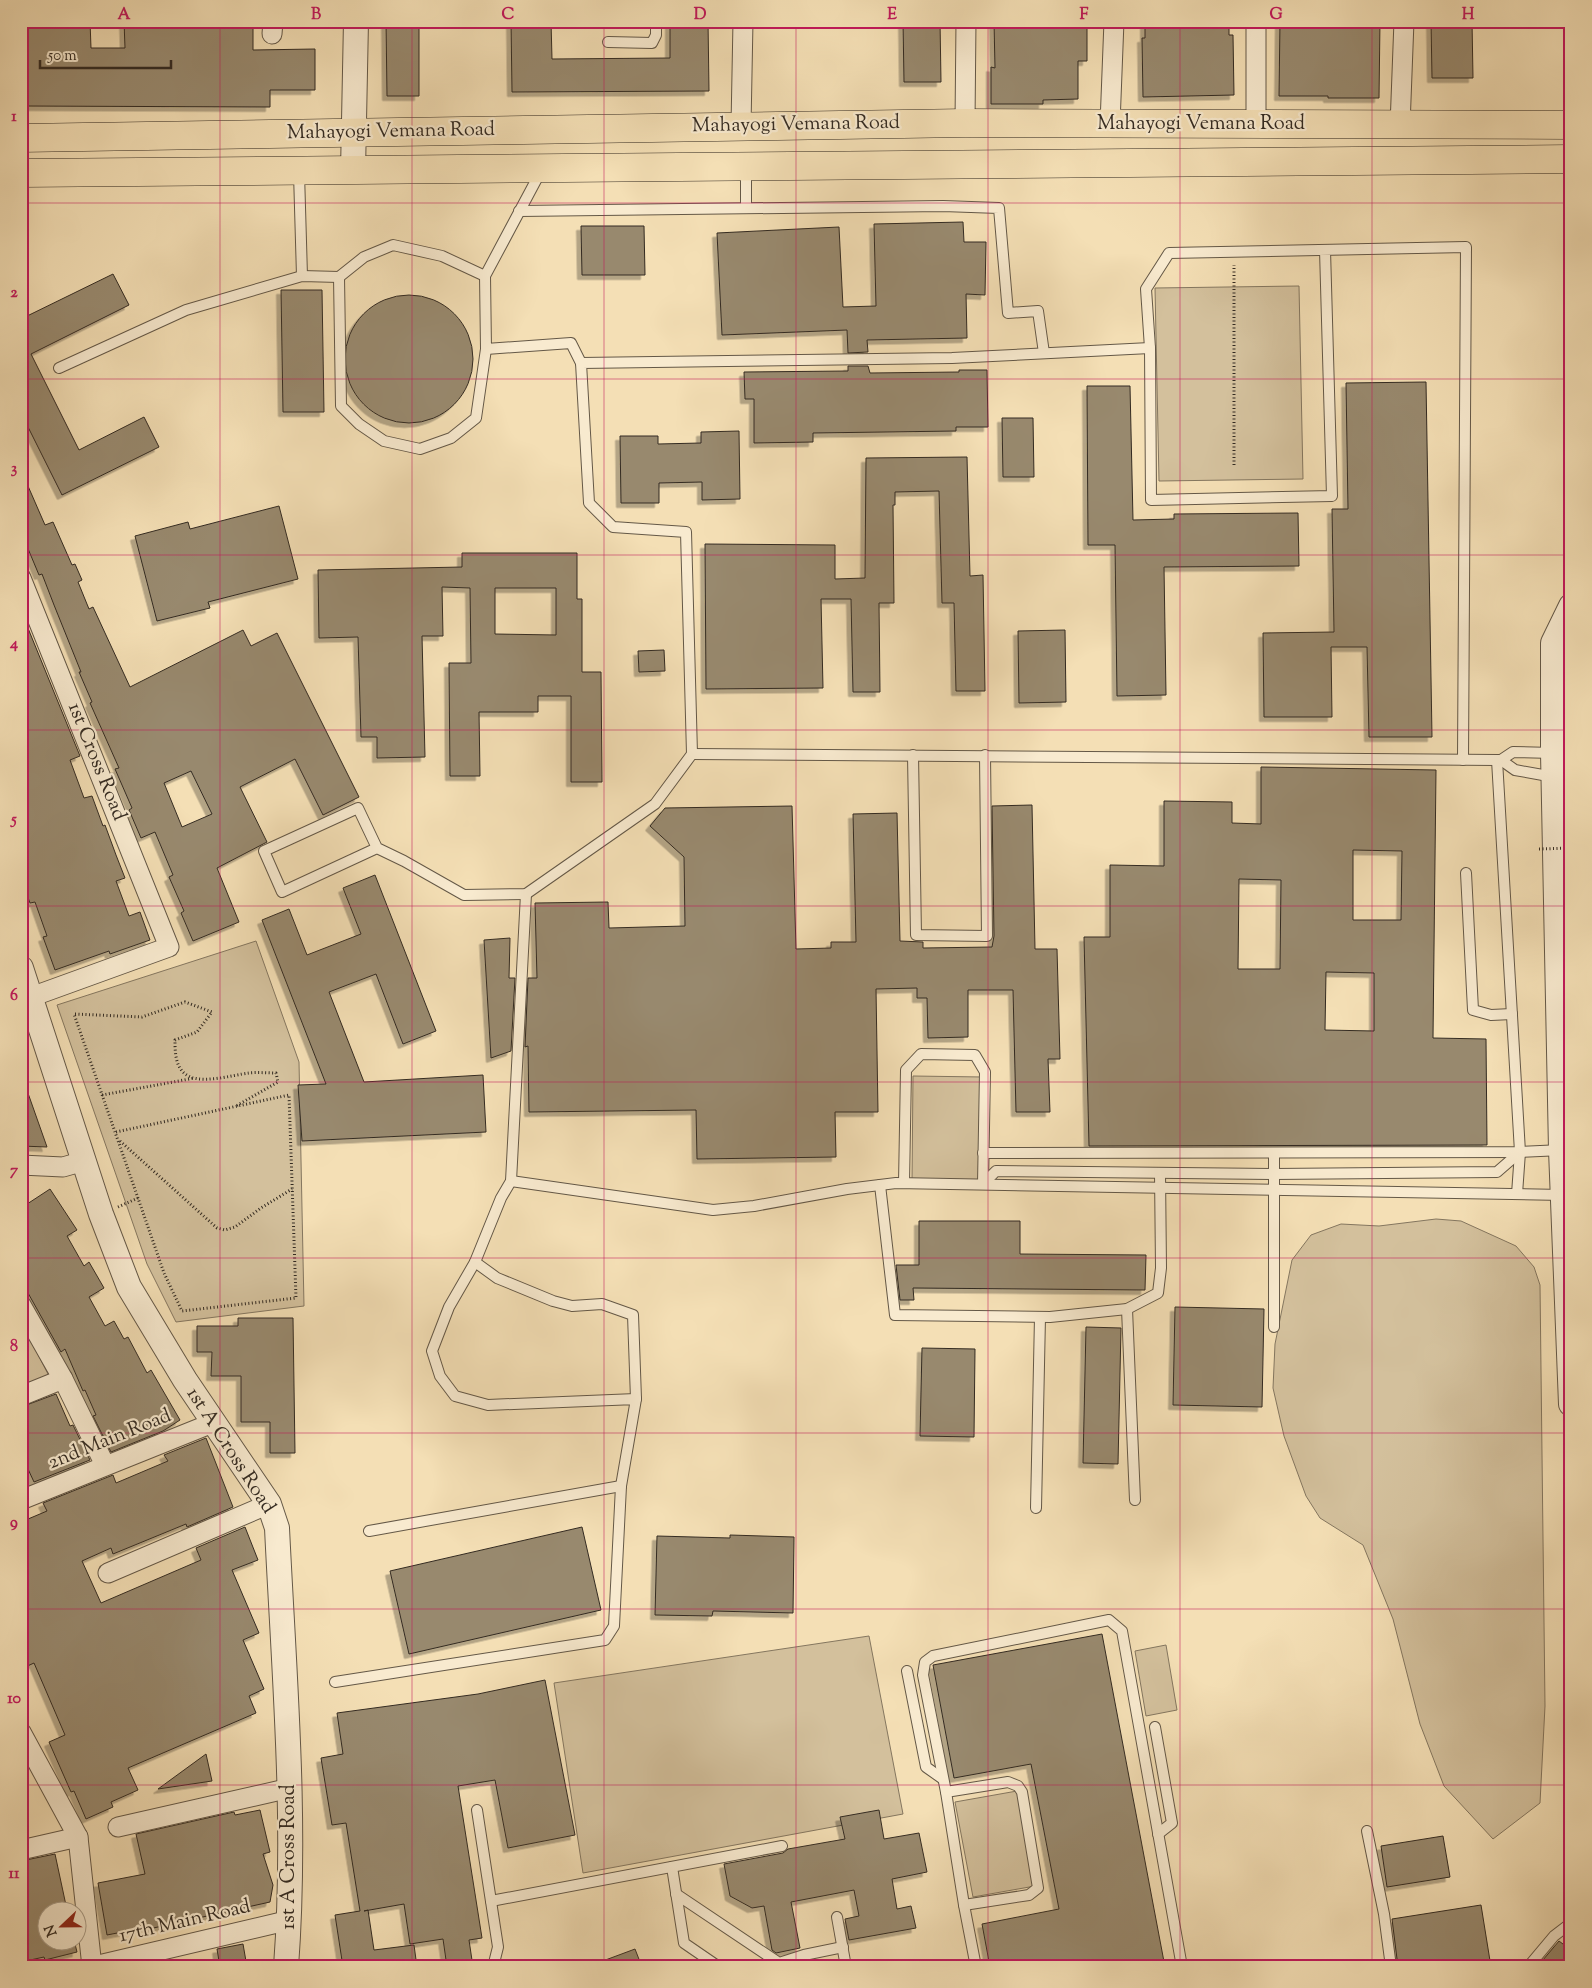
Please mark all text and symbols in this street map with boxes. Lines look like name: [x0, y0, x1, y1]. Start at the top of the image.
text: A: [118, 4, 131, 27]
text: B: [311, 4, 321, 27]
text: C: [502, 4, 515, 27]
text: D: [694, 4, 707, 27]
text: E: [887, 4, 897, 27]
text: F: [1080, 4, 1089, 27]
text: G: [1269, 4, 1283, 27]
text: H: [1462, 4, 1475, 27]
scale bar: [40, 38, 171, 70]
text: 50 m: [47, 46, 77, 67]
text: 1: [11, 106, 17, 129]
street label: Mahayogi Vemana Road: [692, 109, 900, 141]
street label: Mahayogi Vemana Road: [1097, 110, 1305, 139]
street label: Mahayogi Vemana Road: [287, 116, 495, 148]
text: 2: [10, 282, 18, 305]
text: 3: [11, 458, 18, 481]
text: 4: [9, 633, 18, 656]
street label: 1st Cross Road: [59, 699, 133, 825]
text: 5: [9, 809, 17, 832]
text: 6: [10, 985, 18, 1008]
text: 7: [10, 1160, 19, 1183]
text: 8: [10, 1336, 18, 1359]
street label: 1st A Cross Road: [178, 1382, 282, 1520]
street label: 2nd Main Road: [44, 1402, 176, 1478]
text: 9: [10, 1512, 18, 1535]
text: 10: [7, 1688, 21, 1711]
street label: 1st A Cross Road: [275, 1784, 304, 1930]
text: 11: [9, 1863, 20, 1886]
street label: 17th Main Road: [116, 1893, 254, 1951]
north arrow: [38, 1900, 88, 1950]
text: N: [40, 1921, 63, 1939]

